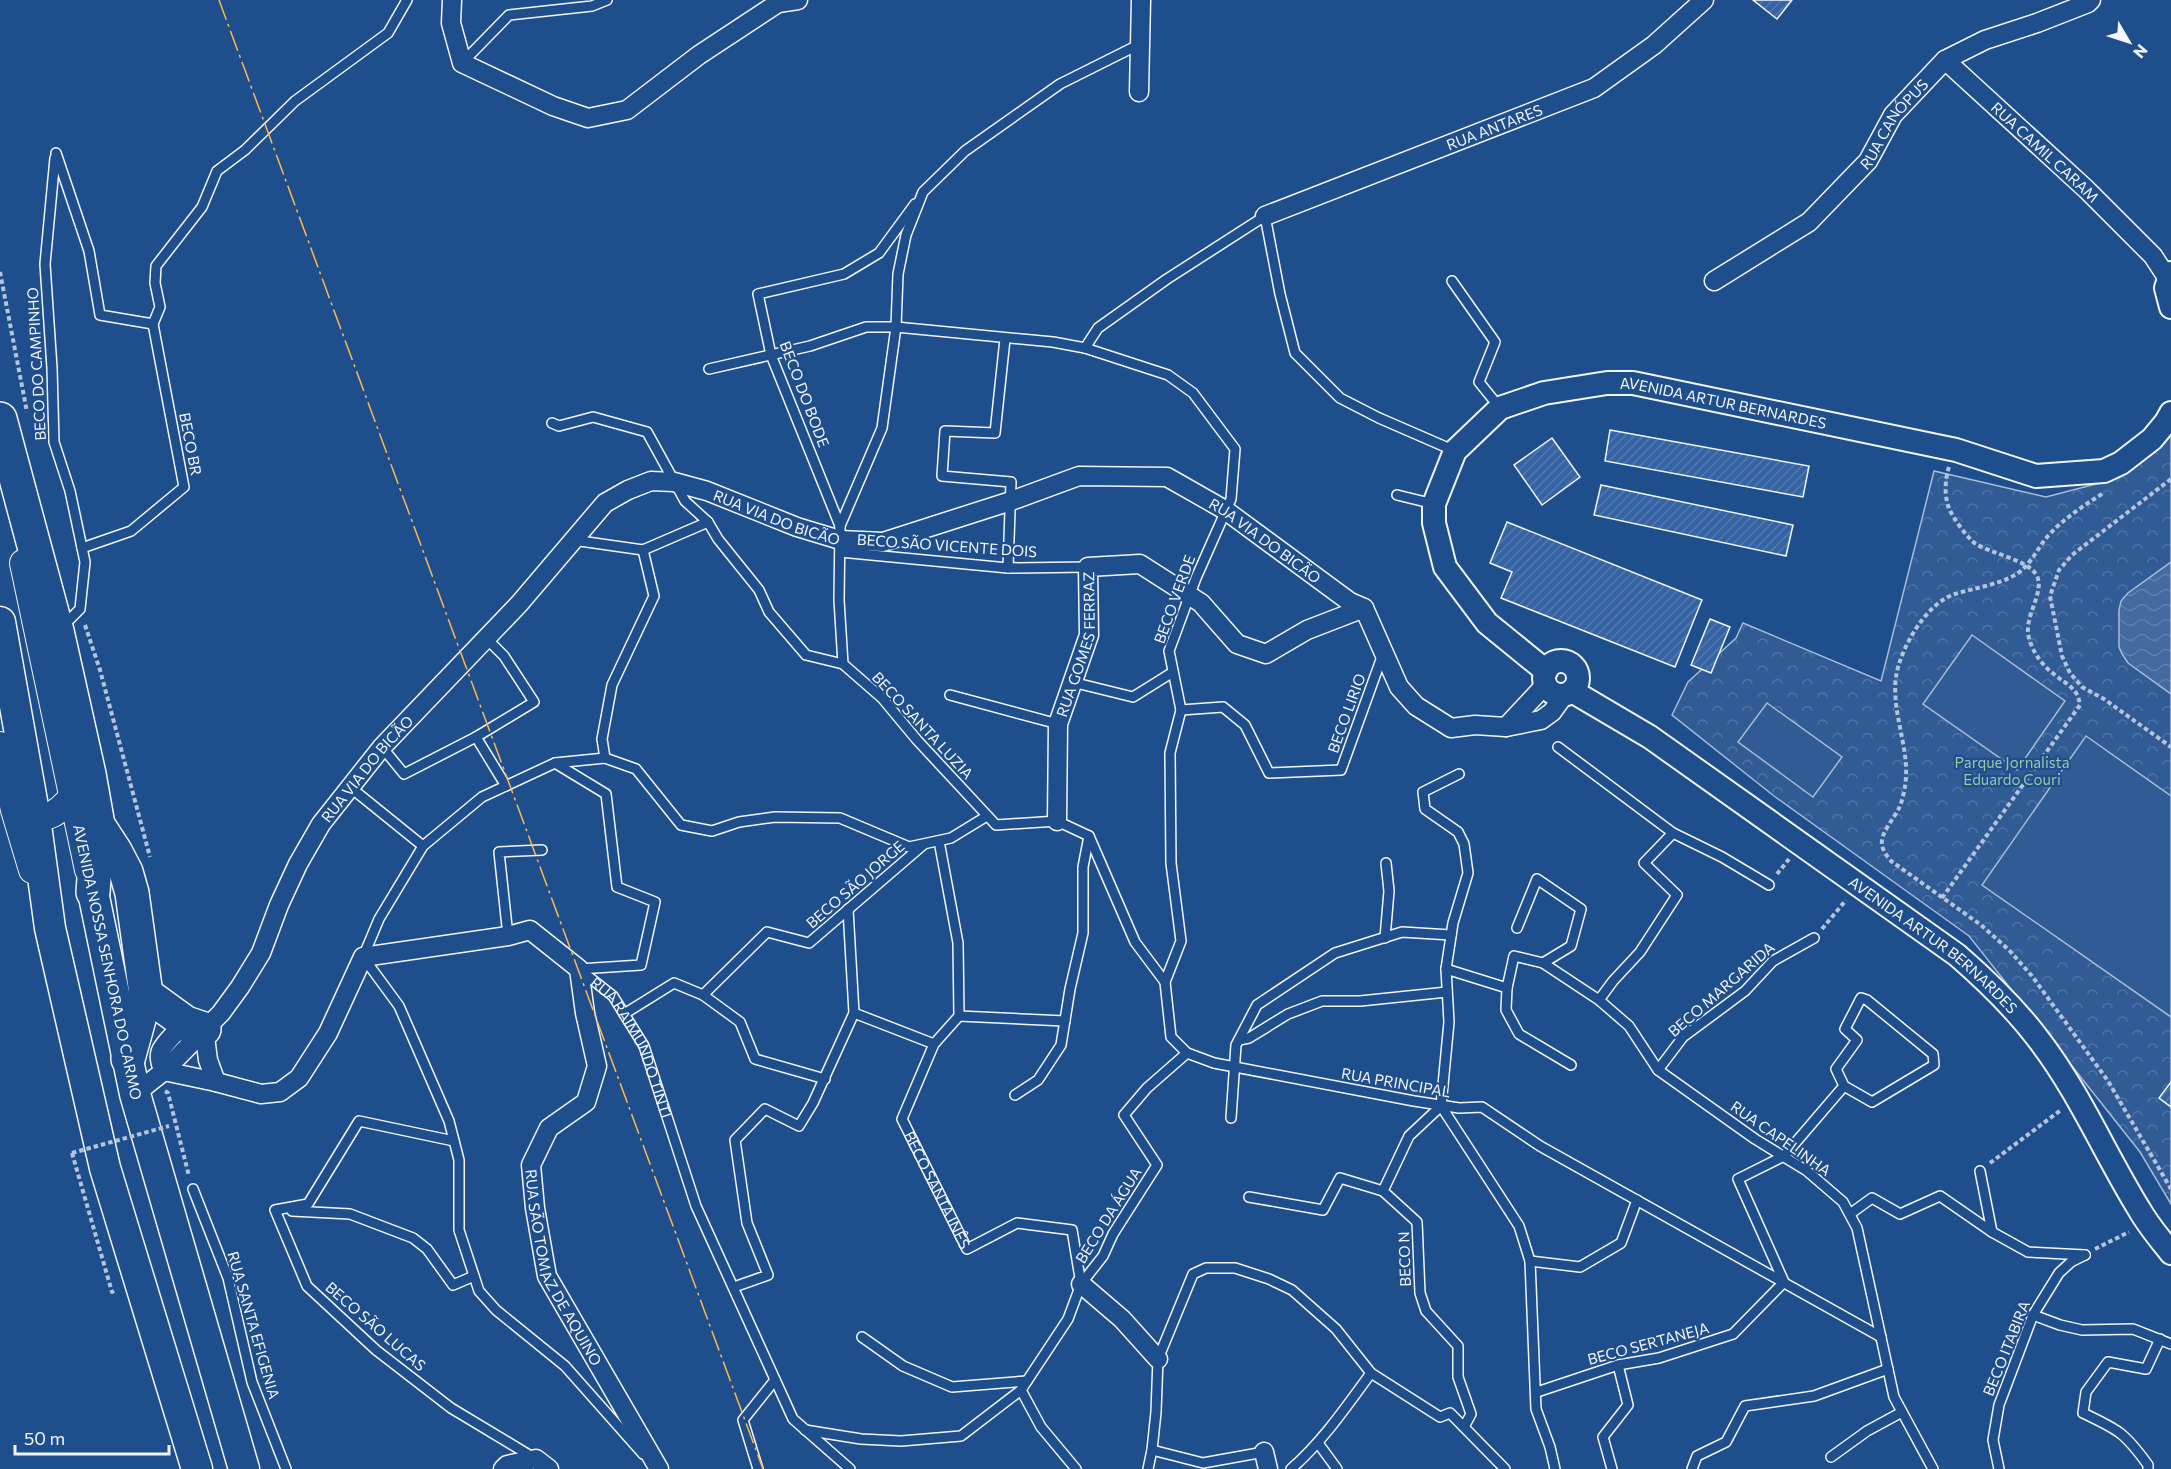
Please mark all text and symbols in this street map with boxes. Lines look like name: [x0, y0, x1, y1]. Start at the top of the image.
north arrow: [2099, 12, 2159, 72]
text: N: [2130, 41, 2152, 62]
street label: RUA CANÓPUS: [1856, 75, 1932, 173]
street label: RUA CAMIL CARAM: [1988, 98, 2103, 206]
street label: RUA ANTARES: [1444, 100, 1545, 154]
street label: BECO DO CAMPINHO: [23, 287, 49, 441]
street label: BECO DO BODE: [777, 338, 834, 450]
street label: AVENIDA ARTUR BERNARDES: [1620, 373, 1828, 432]
street label: BECO BR: [176, 411, 206, 477]
street label: RUA VIA DO BICÃO: [711, 486, 842, 549]
street label: RUA VIA DO BICÃO: [1206, 494, 1325, 587]
street label: BECO SÃO VICENTE DOIS: [856, 530, 1038, 560]
street label: BECO VERDE: [1150, 552, 1198, 646]
street label: RUA GOMES FERRAZ: [1052, 571, 1098, 719]
street label: BECO SANTA LUZIA: [869, 668, 977, 782]
street label: BECO LIRIO: [1323, 671, 1369, 755]
street label: RUA VIA DO BICÃO: [317, 711, 417, 826]
park label: Parque Jornalista Eduardo Couri: [1954, 753, 2070, 788]
street label: AVENIDA NOSSA SENHORA DO CARMO: [70, 823, 146, 1101]
street label: BECO SÃO JORGE: [802, 836, 908, 932]
street label: AVENIDA ARTUR BERNARDES: [1845, 872, 2022, 1017]
street label: BECO MARGARIDA: [1664, 938, 1778, 1040]
street label: RUA RAIMUNDO TINTI: [587, 973, 676, 1120]
street label: RUA PRINCIPAL: [1340, 1064, 1452, 1101]
street label: RUA CAPELINHA: [1727, 1097, 1835, 1179]
street label: BECO SANTA INÊS: [900, 1128, 974, 1252]
street label: BECO DA ÁGUA: [1070, 1163, 1145, 1266]
street label: RUA SÃO TOMAZ DE AQUINO: [522, 1168, 606, 1369]
street label: BECO N: [1394, 1231, 1414, 1287]
street label: RUA SANTA EFIGENIA: [224, 1249, 284, 1401]
street label: BECO SÃO LUCAS: [322, 1278, 430, 1374]
street label: BECO ITABIRA: [1979, 1298, 2033, 1398]
street label: BECO SERTANEJA: [1585, 1318, 1711, 1368]
scale bar: [15, 1418, 170, 1456]
text: 50 m: [24, 1427, 65, 1449]

